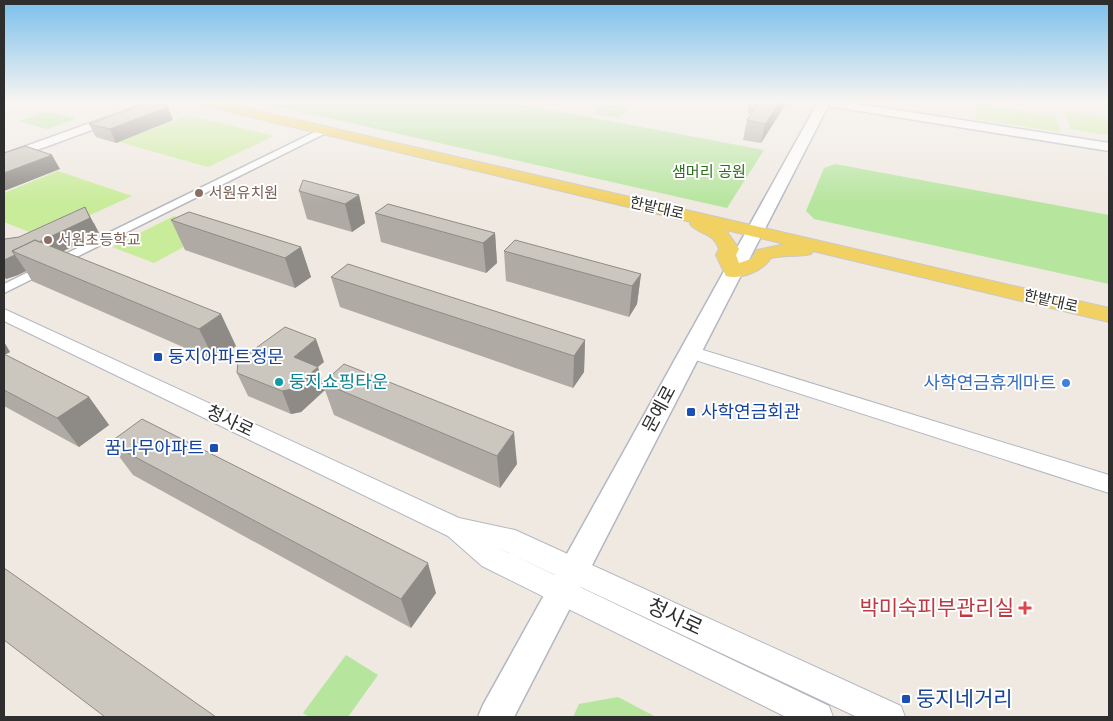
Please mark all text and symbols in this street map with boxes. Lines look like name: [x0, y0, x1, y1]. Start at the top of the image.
park label: 샘머리 공원: [672, 161, 746, 183]
place label: 서원유치원: [209, 182, 278, 204]
marker: 서원유치원: [193, 187, 205, 199]
street label: 한밭대로: [628, 191, 686, 225]
place label: 서원초등학교: [58, 229, 141, 251]
marker: 서원초등학교: [42, 234, 54, 246]
street label: 한밭대로: [1022, 284, 1080, 318]
place label: 둥지아파트정문: [168, 344, 284, 370]
marker: 둥지아파트정문: [152, 351, 164, 363]
place label: 둥지쇼핑타운: [289, 369, 388, 395]
place label: 사학연금휴게마트: [924, 370, 1056, 396]
marker: 둥지쇼핑타운: [273, 376, 285, 388]
marker: 사학연금휴게마트: [1060, 377, 1072, 389]
street label: 문예로: [636, 381, 682, 437]
street label: 청사로: [202, 399, 258, 443]
place label: 사학연금회관: [701, 399, 801, 425]
marker: 사학연금회관: [685, 406, 697, 418]
place label: 꿈나무아파트: [105, 435, 204, 461]
marker: 꿈나무아파트: [208, 442, 220, 454]
street label: 청사로: [642, 591, 708, 643]
place label: 박미숙피부관리실: [859, 593, 1014, 623]
marker: 박미숙피부관리실: [1018, 601, 1032, 615]
place label: 둥지네거리: [916, 684, 1013, 714]
marker: 둥지네거리: [900, 693, 912, 705]

